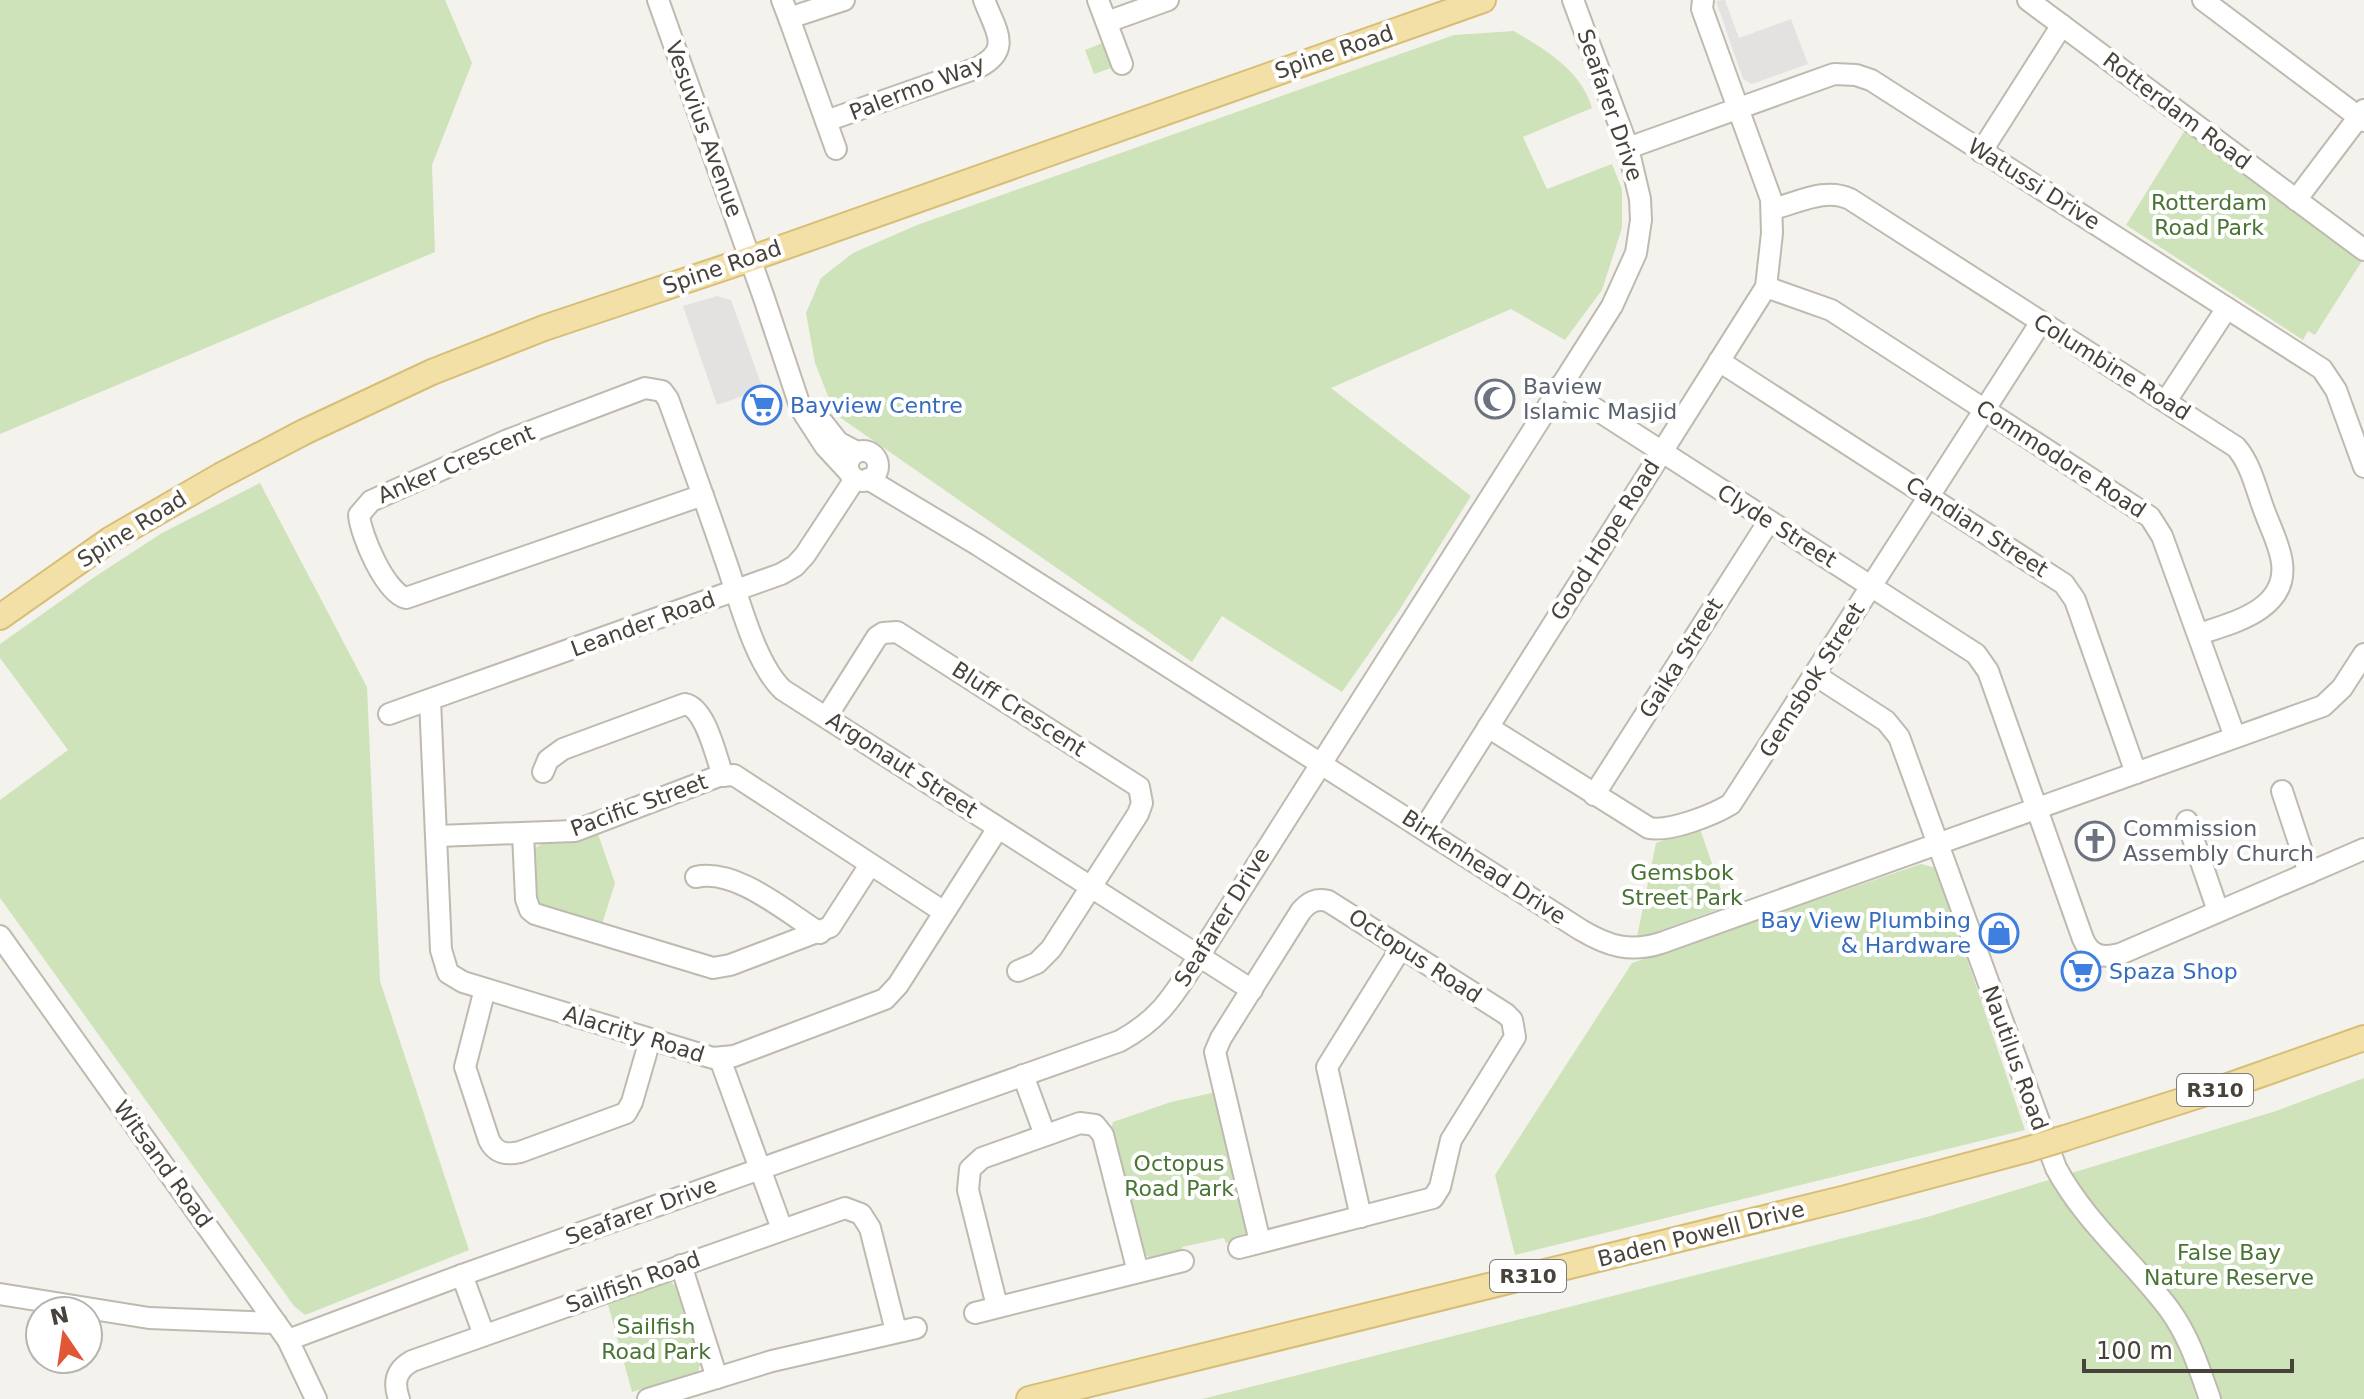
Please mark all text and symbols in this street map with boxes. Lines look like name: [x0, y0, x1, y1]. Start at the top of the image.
street label: Spine Road: [1271, 20, 1397, 84]
street label: Seafarer Drive: [1572, 26, 1648, 184]
street label: Vesuvius Avenue: [661, 38, 747, 220]
street label: Rotterdam Road: [2098, 47, 2256, 175]
street label: Palermo Way: [846, 51, 988, 125]
street label: Watussi Drive: [1963, 133, 2105, 235]
park label: Rotterdam Road Park: [2151, 190, 2267, 240]
street label: Spine Road: [659, 235, 785, 299]
street label: Columbine Road: [2029, 309, 2195, 425]
place label: Baview Islamic Masjid: [1523, 374, 1677, 424]
mosque icon: Baview Islamic Masjid: [1474, 378, 1516, 420]
supermarket icon: Bayview Centre: [741, 384, 783, 426]
place label: Bayview Centre: [790, 393, 963, 418]
street label: Commodore Road: [1972, 395, 2150, 523]
street label: Anker Crescent: [374, 420, 538, 508]
street label: Good Hope Road: [1545, 455, 1665, 625]
street label: Candian Street: [1901, 472, 2053, 582]
street label: Clyde Street: [1713, 479, 1842, 573]
street label: Spine Road: [73, 486, 191, 572]
street label: Leander Road: [568, 586, 718, 662]
street label: Gaika Street: [1634, 593, 1728, 722]
street label: Gemsbok Street: [1754, 598, 1870, 762]
street label: Bluff Crescent: [947, 656, 1091, 762]
street label: Argonaut Street: [822, 707, 982, 823]
street label: Pacific Street: [567, 769, 711, 841]
street label: Birkenhead Drive: [1397, 805, 1571, 929]
place label: Commission Assembly Church: [2123, 816, 2314, 866]
church icon: Commission Assembly Church: [2074, 820, 2116, 862]
street label: Seafarer Drive: [1169, 843, 1275, 991]
park label: Gemsbok Street Park: [1621, 860, 1743, 910]
street label: Octopus Road: [1344, 904, 1486, 1008]
place label: Bay View Plumbing & Hardware: [1760, 908, 1971, 958]
shop icon: Bay View Plumbing & Hardware: [1978, 912, 2020, 954]
supermarket icon: Spaza Shop: [2060, 950, 2102, 992]
place label: Spaza Shop: [2109, 959, 2238, 984]
street label: Nautilus Road: [1977, 982, 2053, 1134]
street label: Alacrity Road: [561, 1001, 707, 1067]
road number: R310: [2177, 1074, 2253, 1106]
street label: Witsand Road: [108, 1096, 218, 1232]
park label: Octopus Road Park: [1124, 1151, 1234, 1201]
street label: Seafarer Drive: [562, 1172, 720, 1250]
street label: Baden Powell Drive: [1595, 1196, 1807, 1272]
park label: False Bay Nature Reserve: [2144, 1240, 2314, 1290]
street label: Sailfish Road: [562, 1246, 704, 1318]
road number: R310: [1490, 1260, 1566, 1292]
north arrow: [24, 1295, 104, 1375]
text: N: [48, 1302, 71, 1330]
park label: Sailfish Road Park: [601, 1314, 711, 1364]
scale bar: [2084, 1323, 2292, 1373]
text: 100 m: [2096, 1337, 2173, 1365]

